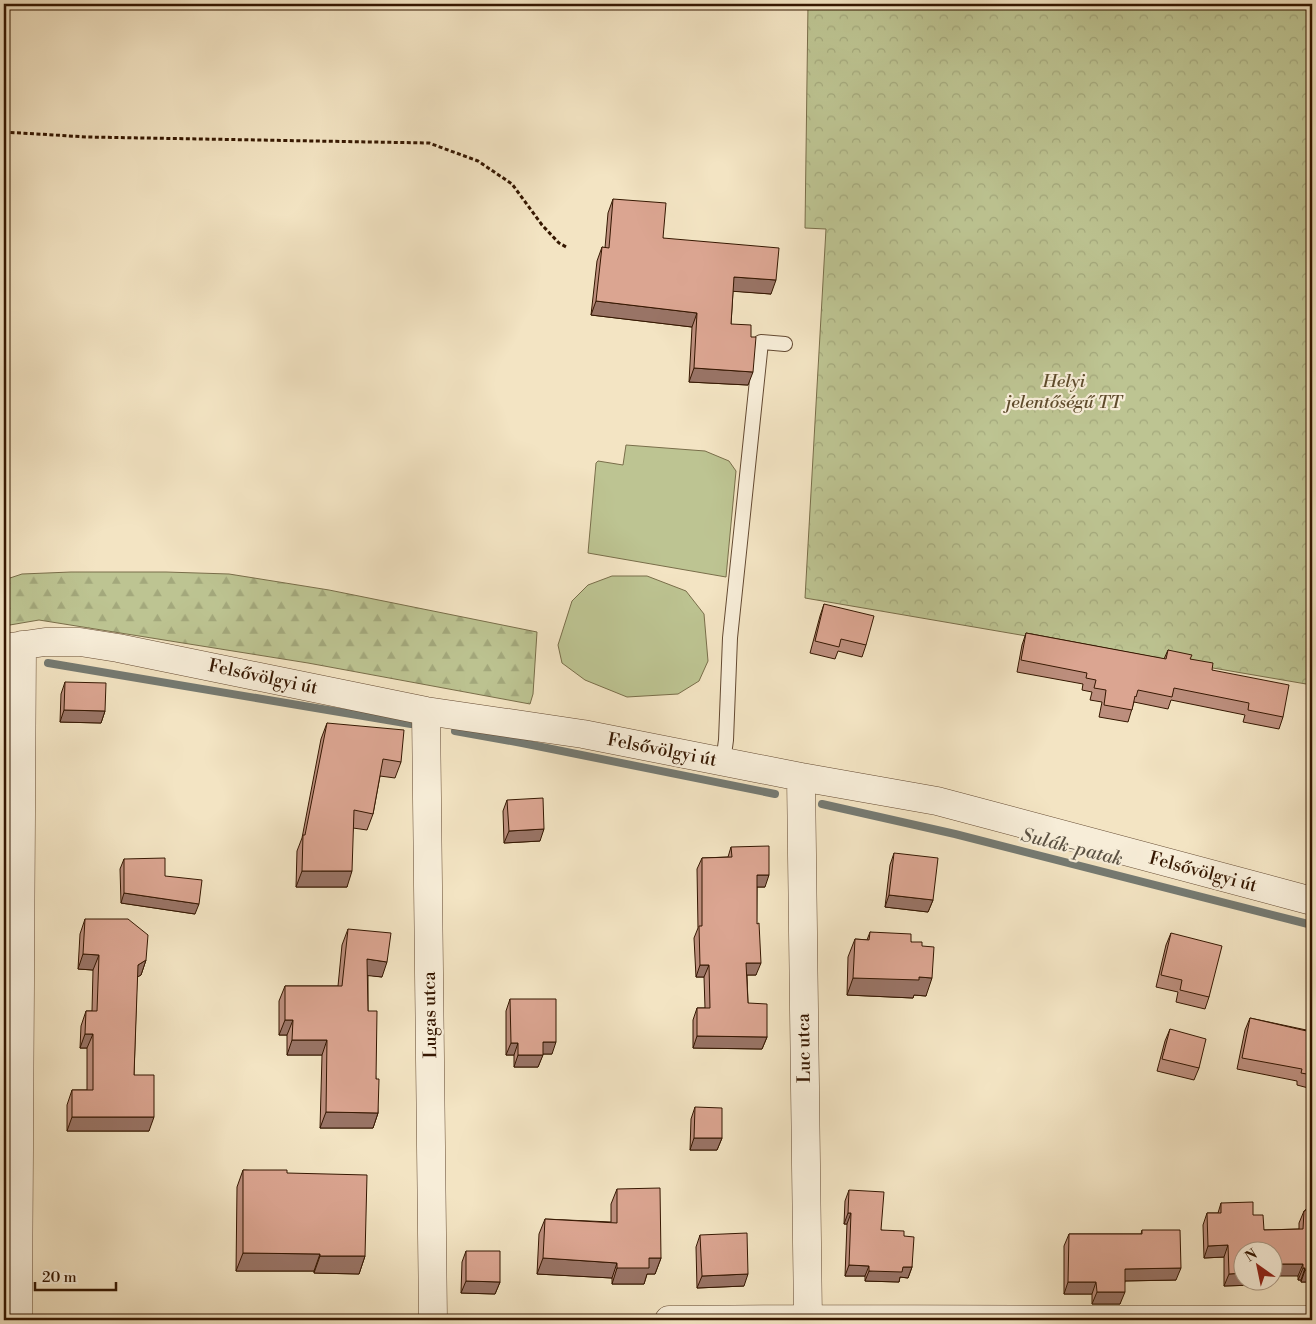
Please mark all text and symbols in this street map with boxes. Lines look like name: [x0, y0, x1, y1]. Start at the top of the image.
park label: Helyi jelentőségű TT: [1003, 370, 1124, 414]
street label: Felsővölgyi út: [206, 654, 320, 700]
street label: Felsővölgyi út: [605, 728, 719, 772]
water label: Sulák-patak: [1019, 823, 1125, 871]
street label: Felsővölgyi út: [1146, 847, 1260, 898]
street label: Lugas utca: [418, 971, 442, 1059]
street label: Luc utca: [792, 1012, 816, 1083]
north arrow: [1234, 1242, 1284, 1292]
text: N: [1242, 1245, 1261, 1267]
scale bar: [35, 1259, 116, 1291]
text: 20 m: [42, 1268, 77, 1287]

